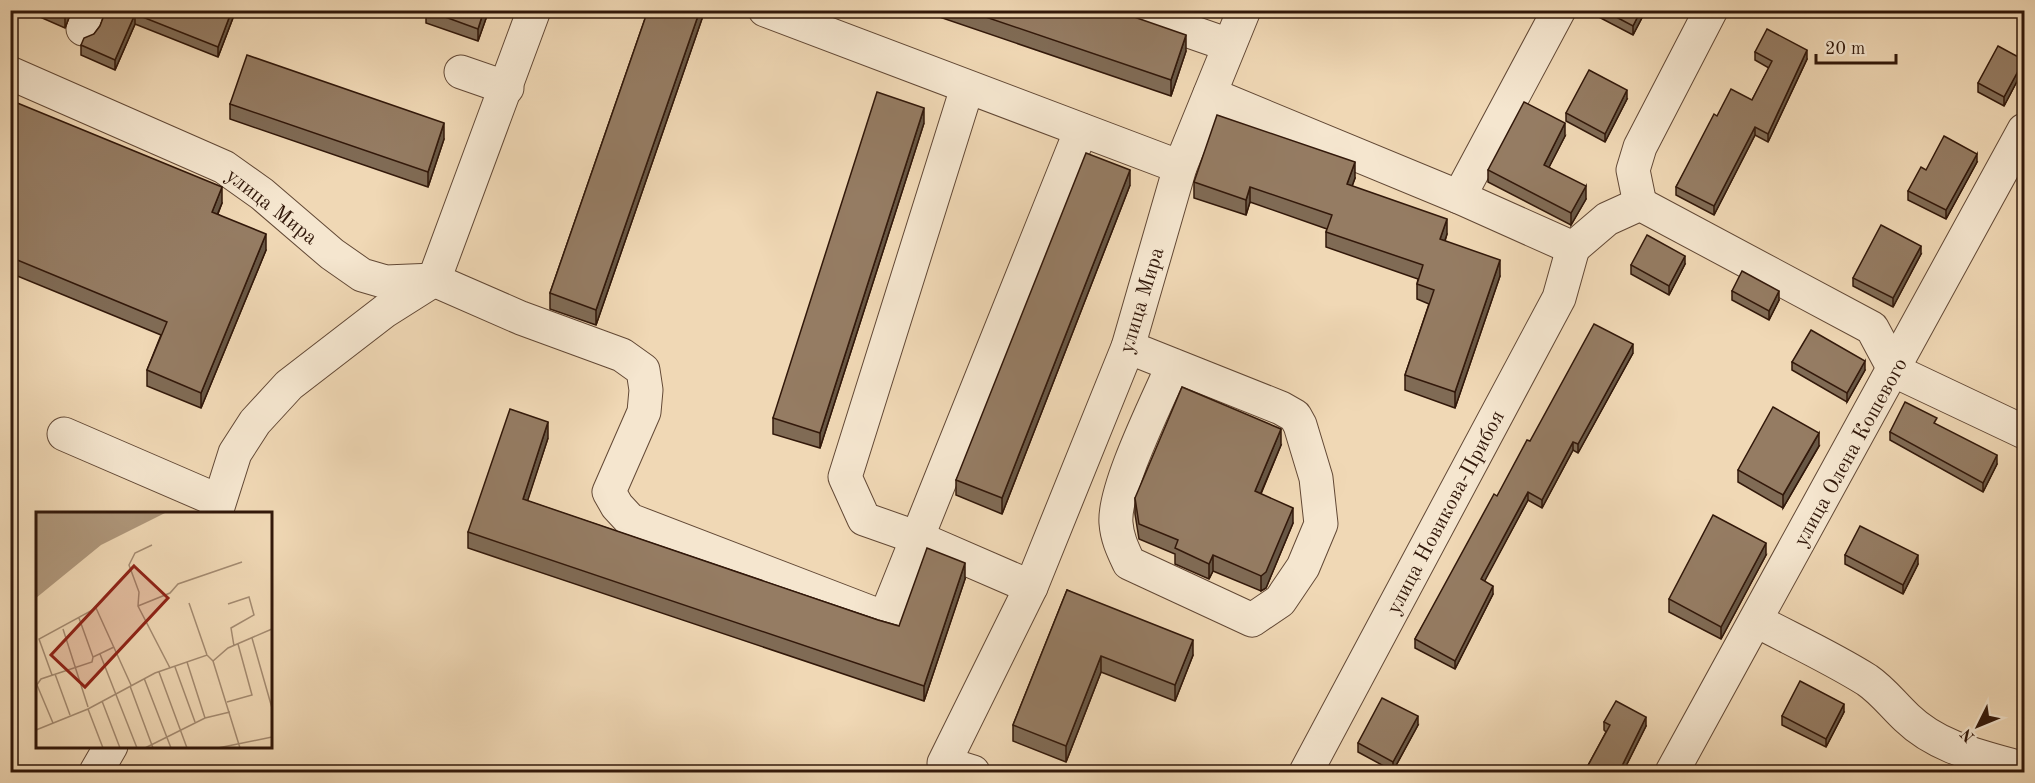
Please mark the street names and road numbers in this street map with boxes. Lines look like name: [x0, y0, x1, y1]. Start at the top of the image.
street label: улица Мира: [221, 165, 321, 249]
street label: улица Мира: [1116, 245, 1169, 356]
street label: улица Олена Кошевого: [1791, 355, 1912, 550]
street label: улица Новикова-Прибоя: [1384, 407, 1509, 618]

